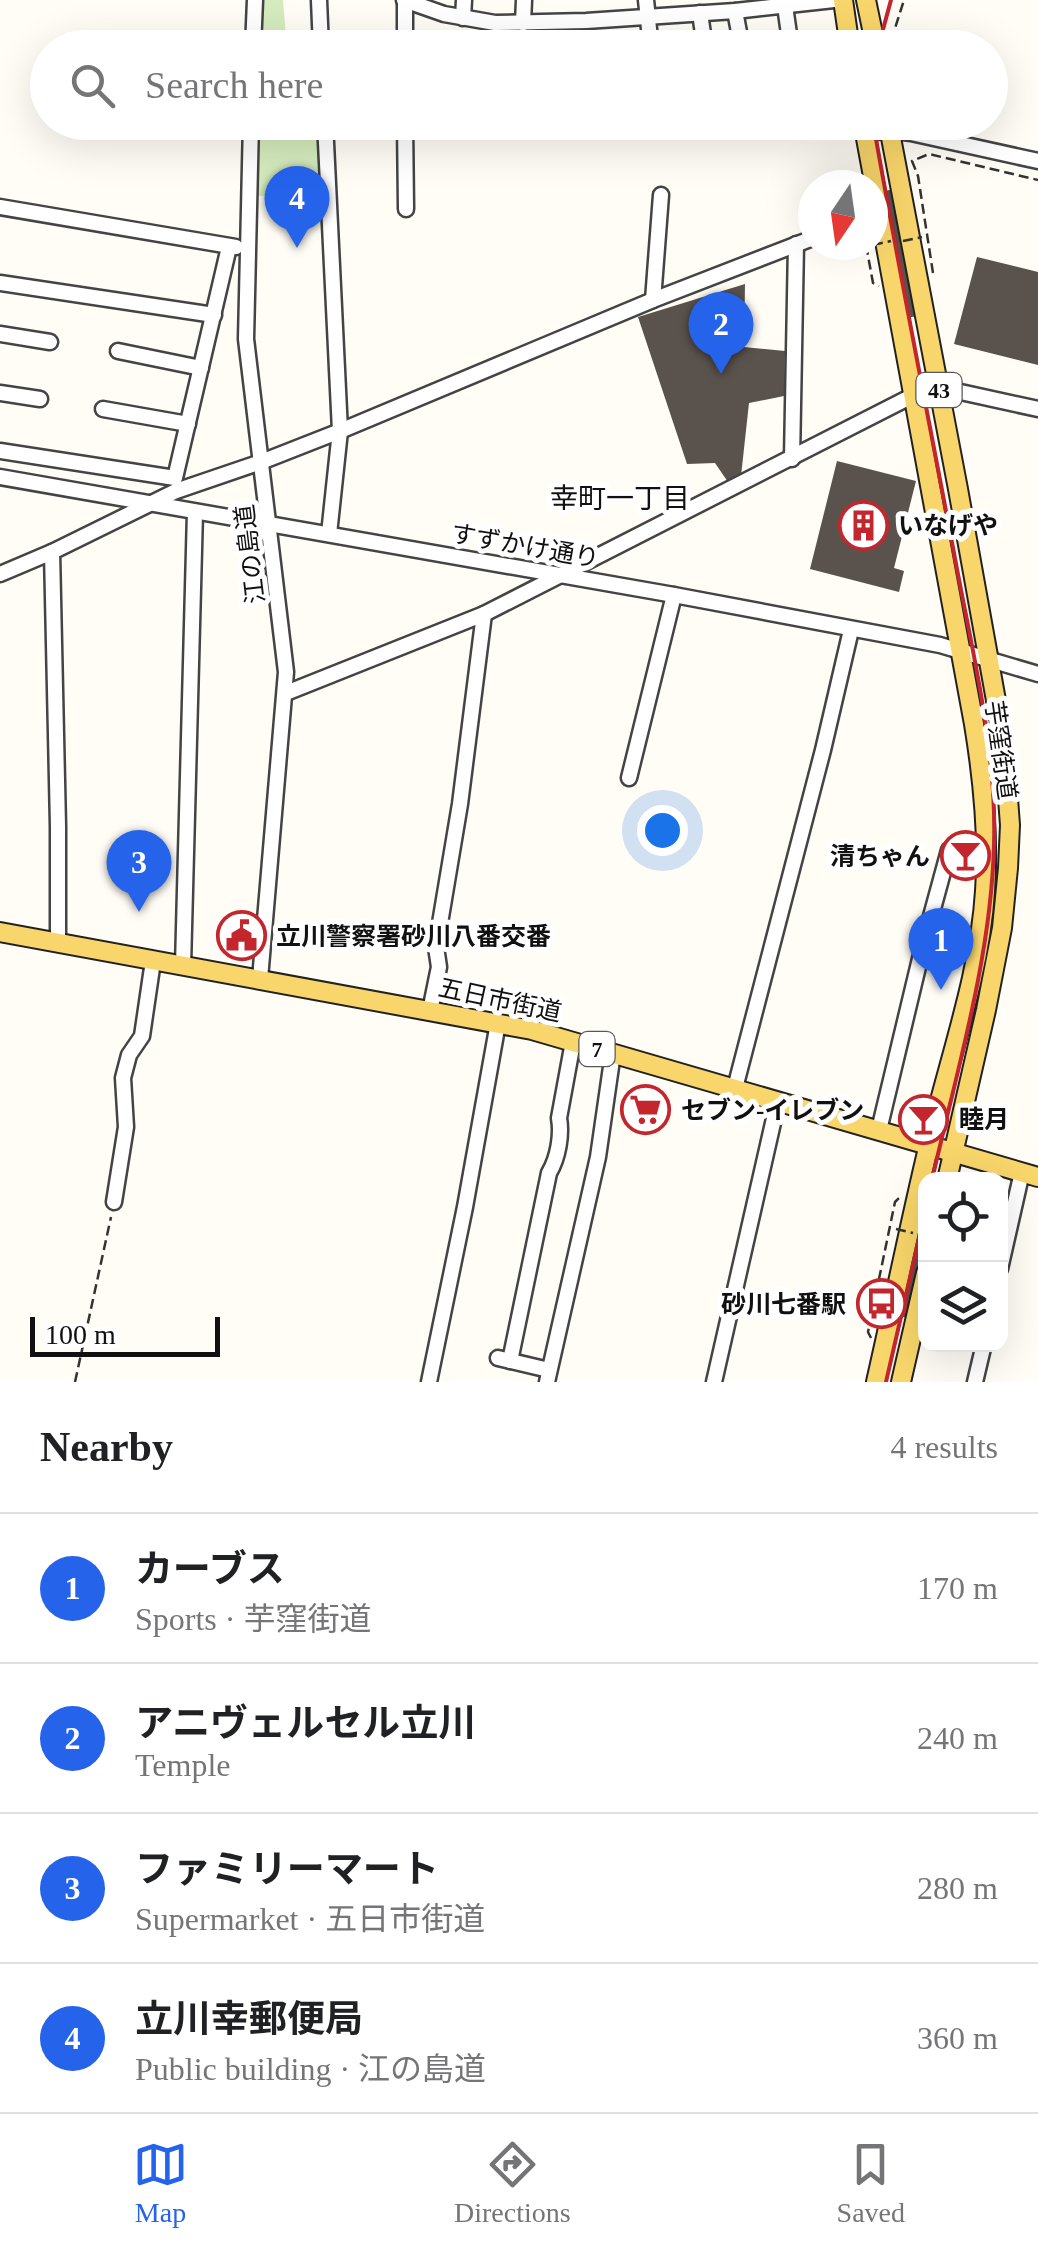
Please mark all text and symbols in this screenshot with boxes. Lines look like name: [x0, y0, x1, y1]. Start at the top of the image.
search box: [30, 30, 1008, 140]
icon: search: [65, 58, 120, 113]
text: Search here: [145, 64, 323, 106]
pin: 4: [264, 166, 330, 248]
north arrow: [798, 170, 888, 260]
pin: 2: [688, 292, 754, 374]
road number: 43: [916, 373, 962, 407]
district label: 幸町一丁目: [550, 483, 690, 514]
building icon: いなげや: [837, 499, 889, 551]
street label: 江の島道: [231, 503, 269, 605]
place label: いなげや: [898, 512, 998, 539]
street label: すずかけ通り: [449, 520, 601, 572]
street label: 芋窪街道: [981, 699, 1021, 801]
your location: [637, 805, 688, 856]
pin: 3: [106, 830, 172, 912]
bar icon: 清ちゃん: [939, 830, 991, 882]
place label: 清ちゃん: [830, 843, 930, 870]
pin: 1: [908, 908, 974, 990]
public building icon: 立川警察署砂川八番交番: [215, 910, 267, 962]
place label: 立川警察署砂川八番交番: [276, 923, 551, 950]
street label: 五日市街道: [436, 974, 564, 1026]
road number: 7: [580, 1032, 614, 1066]
supermarket icon: セブン-イレブン: [620, 1084, 672, 1136]
bar icon: 睦月: [898, 1093, 950, 1145]
place label: セブン-イレブン: [681, 1097, 864, 1124]
place label: 睦月: [959, 1106, 1009, 1133]
map controls: [918, 1172, 1008, 1352]
button: locate: [918, 1172, 1008, 1262]
button: layers: [918, 1262, 1008, 1352]
bus stop icon: 砂川七番駅: [855, 1278, 907, 1330]
place label: 砂川七番駅: [721, 1291, 846, 1318]
scale bar: [30, 1312, 220, 1356]
text: 100 m: [45, 1319, 116, 1350]
text: Nearby: [40, 1424, 173, 1470]
text: 4 results: [890, 1429, 998, 1465]
text: カーブス: [135, 1548, 285, 1590]
text: 1: [65, 1570, 81, 1606]
text: 170 m: [917, 1570, 998, 1606]
text: Sports · 芋窪街道: [135, 1601, 371, 1637]
text: アニヴェルセル立川: [135, 1702, 476, 1744]
text: 2: [65, 1720, 81, 1756]
text: 240 m: [917, 1720, 998, 1756]
text: Temple: [135, 1747, 231, 1783]
text: ファミリーマート: [135, 1848, 439, 1890]
text: 3: [65, 1870, 81, 1906]
text: 280 m: [917, 1870, 998, 1906]
text: Supermarket · 五日市街道: [135, 1901, 485, 1937]
text: 立川幸郵便局: [135, 1998, 363, 2040]
text: 4: [65, 2020, 81, 2056]
text: 360 m: [917, 2020, 998, 2056]
text: Public building · 江の島道: [135, 2051, 486, 2087]
tab: Map: [133, 2137, 188, 2229]
tab: Directions: [454, 2137, 571, 2229]
tab: Saved: [837, 2137, 905, 2229]

